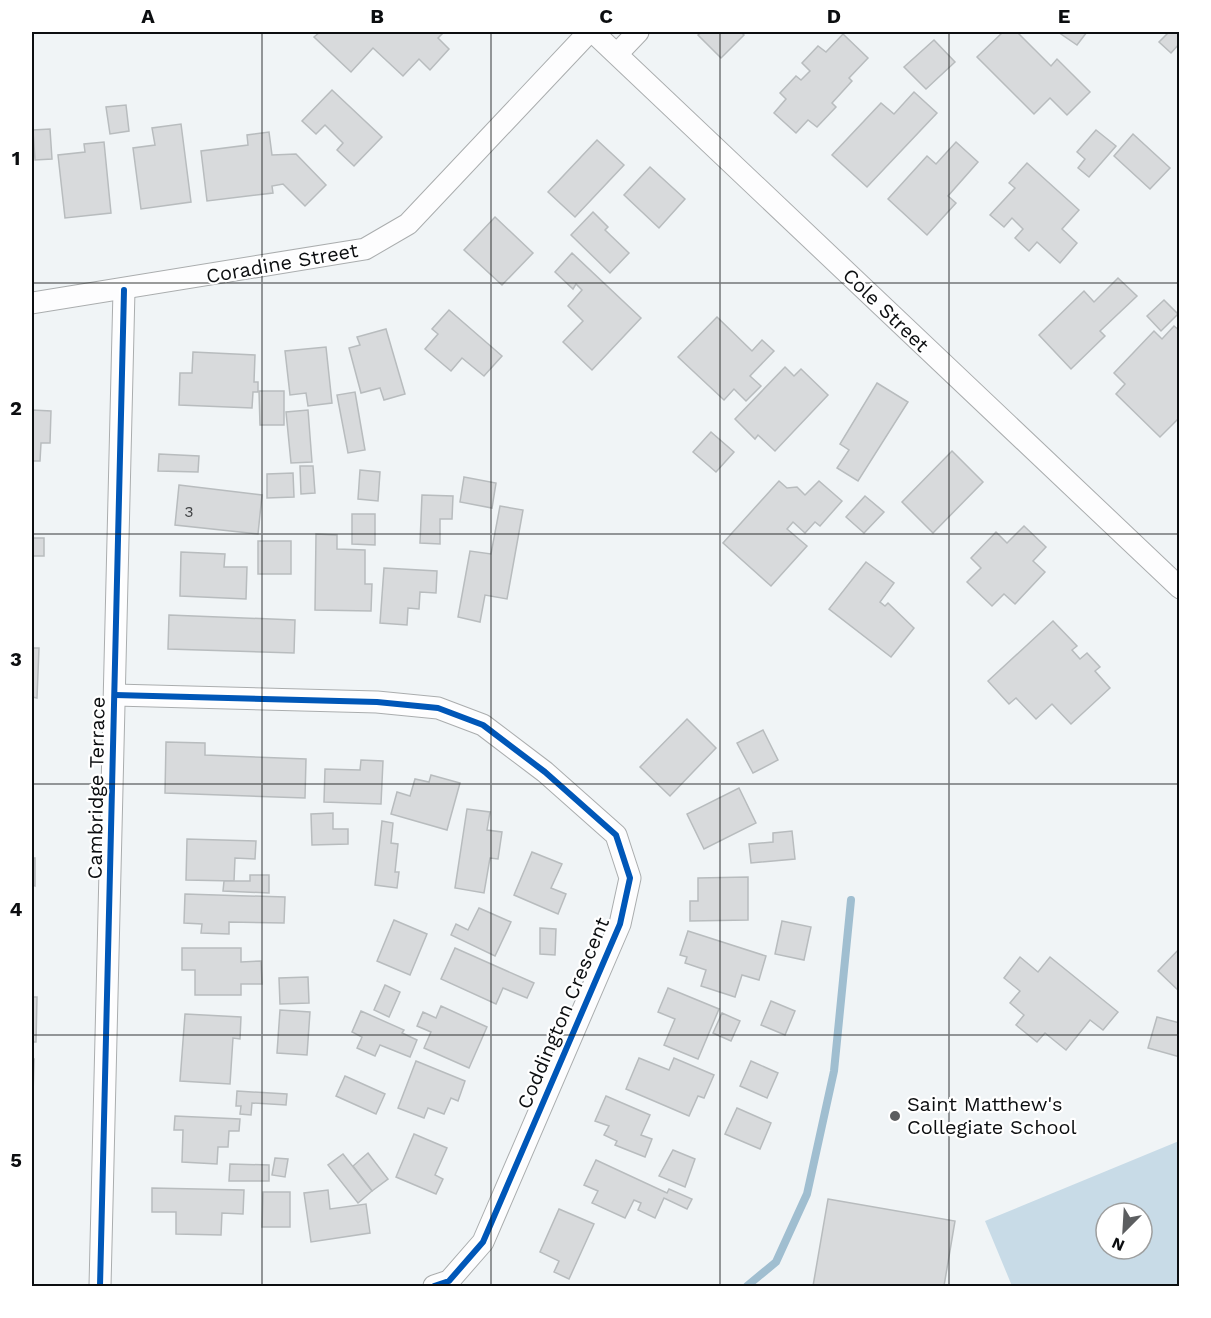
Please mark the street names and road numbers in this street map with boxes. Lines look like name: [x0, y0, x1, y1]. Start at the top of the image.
street label: Coradine Street: [204, 238, 360, 288]
street label: Cole Street: [838, 263, 934, 357]
street label: Cambridge Terrace: [82, 696, 110, 880]
street label: Coddington Crescent: [512, 913, 614, 1112]

